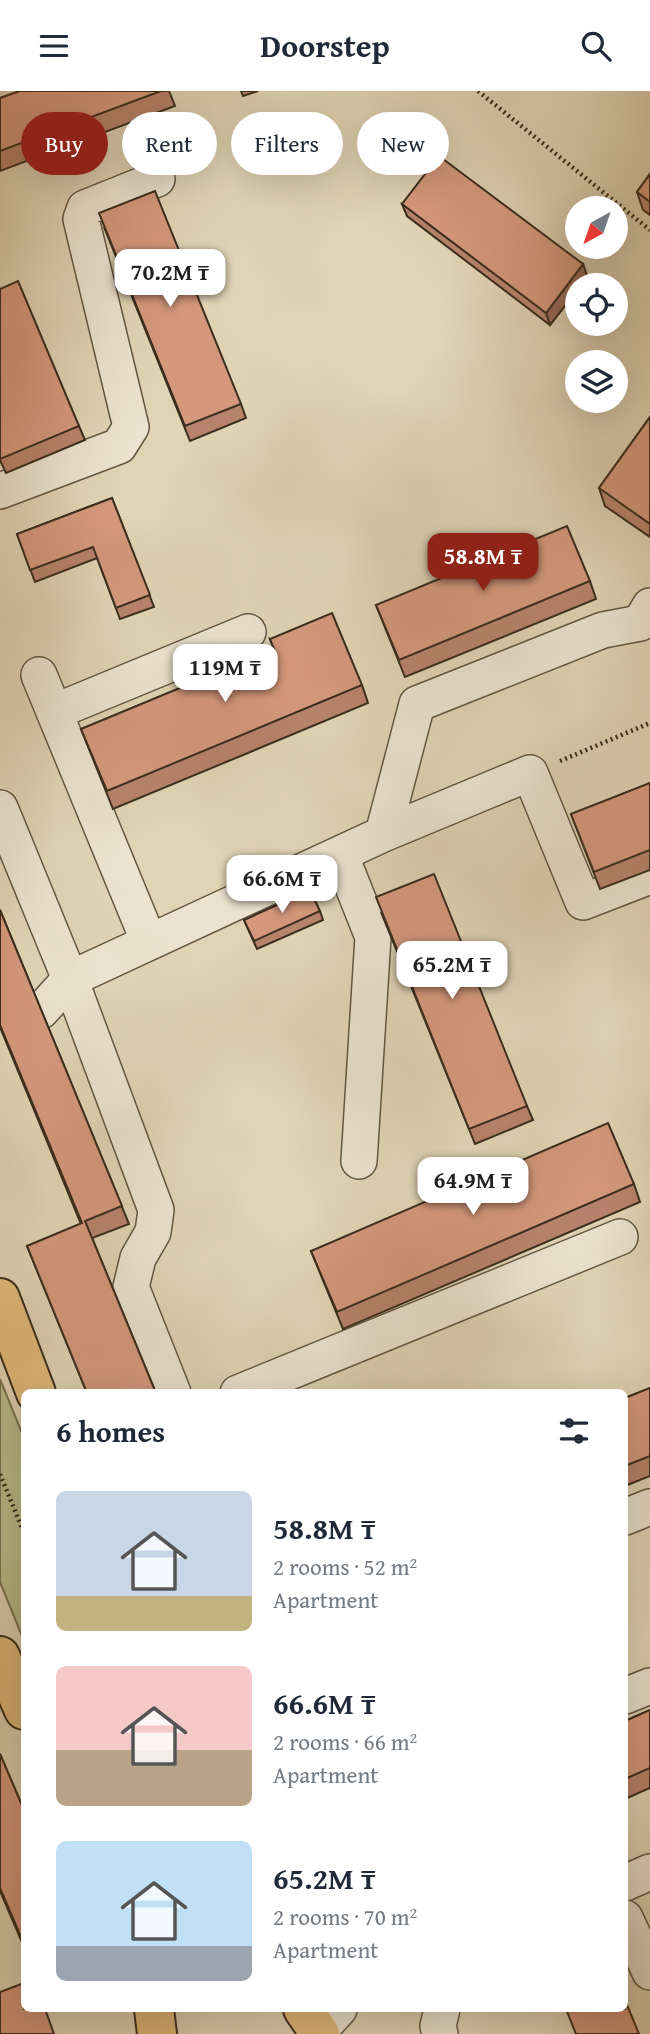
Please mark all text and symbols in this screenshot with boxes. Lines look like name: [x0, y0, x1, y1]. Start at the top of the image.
text: Doorstep: [260, 22, 390, 69]
icon: menu: [35, 27, 73, 65]
icon: search: [577, 27, 615, 65]
chip: Buy: [21, 112, 108, 175]
chip: Rent: [122, 112, 217, 175]
chip: Filters: [231, 112, 343, 175]
chip: New: [357, 112, 449, 175]
north arrow: [565, 196, 628, 259]
map controls: [565, 196, 628, 413]
pin: 70.2M ₸: [105, 249, 235, 309]
text: 70.2M ₸: [130, 255, 210, 288]
button: locate: [565, 273, 628, 336]
button: layers: [565, 350, 628, 413]
pin: 58.8M ₸: [418, 533, 548, 593]
text: 58.8M ₸: [443, 539, 523, 572]
pin: 119M ₸: [168, 645, 282, 704]
text: 119M ₸: [189, 650, 261, 683]
pin: 66.6M ₸: [217, 855, 347, 915]
text: 66.6M ₸: [242, 861, 322, 894]
pin: 65.2M ₸: [387, 941, 517, 1001]
text: 65.2M ₸: [412, 947, 492, 980]
pin: 64.9M ₸: [408, 1157, 538, 1217]
text: 64.9M ₸: [433, 1163, 513, 1196]
text: 6 homes: [56, 1409, 165, 1453]
icon: filters: [555, 1412, 593, 1450]
text: 58.8M ₸: [273, 1506, 376, 1550]
icon: home: [112, 1519, 196, 1603]
text: 2 rooms · 52 m²: [273, 1550, 417, 1583]
text: Apartment: [273, 1583, 378, 1616]
text: 66.6M ₸: [273, 1681, 376, 1725]
icon: home: [112, 1694, 196, 1778]
text: 2 rooms · 66 m²: [273, 1725, 417, 1758]
text: Apartment: [273, 1758, 378, 1791]
text: 65.2M ₸: [273, 1856, 376, 1900]
icon: home: [112, 1869, 196, 1953]
text: 2 rooms · 70 m²: [273, 1900, 417, 1933]
text: Apartment: [273, 1933, 378, 1966]

